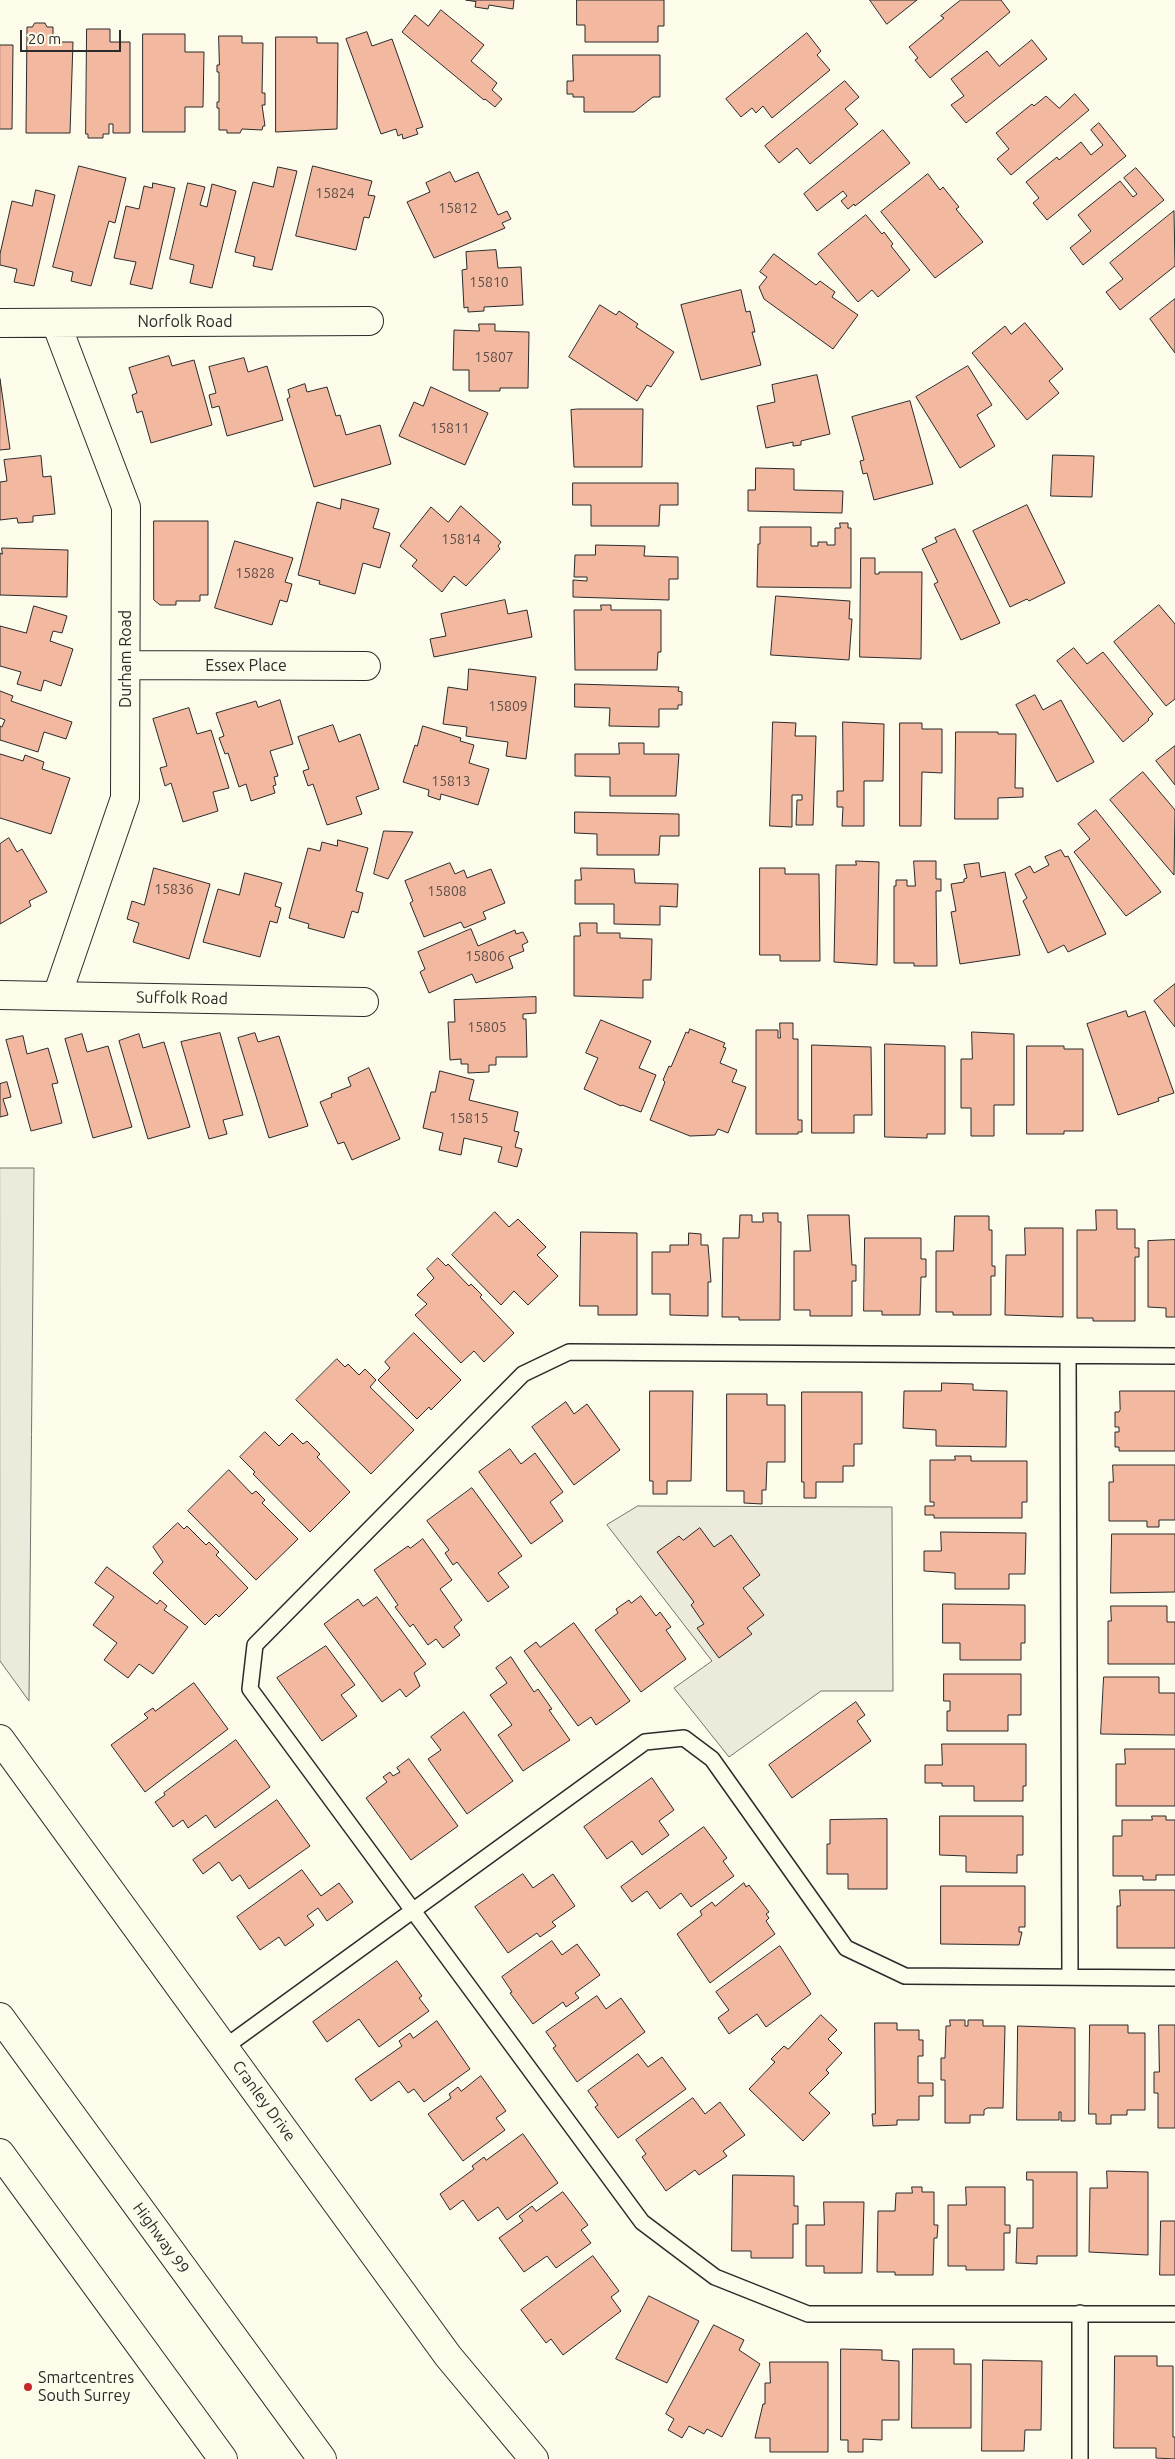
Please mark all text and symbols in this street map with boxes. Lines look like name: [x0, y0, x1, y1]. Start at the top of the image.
scale bar: [22, 20, 124, 52]
text: 20 m: [28, 30, 61, 47]
house number: 15824: [315, 185, 355, 201]
house number: 15812: [438, 200, 478, 216]
house number: 15810: [469, 274, 509, 290]
street label: Norfolk Road: [137, 312, 233, 332]
house number: 15807: [474, 349, 514, 365]
house number: 15811: [430, 420, 470, 436]
house number: 15814: [441, 531, 481, 547]
house number: 15828: [235, 565, 275, 581]
street label: Durham Road: [116, 610, 136, 708]
street label: Essex Place: [205, 656, 287, 676]
house number: 15809: [488, 698, 528, 714]
house number: 15813: [431, 773, 471, 789]
house number: 15836: [154, 881, 194, 897]
house number: 15808: [427, 883, 467, 899]
house number: 15806: [465, 948, 505, 964]
street label: Suffolk Road: [136, 988, 228, 1008]
house number: 15805: [467, 1019, 507, 1035]
house number: 15815: [449, 1110, 489, 1126]
street label: Cranley Drive: [228, 2057, 300, 2145]
street label: Highway 99: [129, 2199, 193, 2277]
place label: Smartcentres South Surrey: [38, 2368, 134, 2406]
marker: Smartcentres South Surrey: [22, 2381, 34, 2393]

